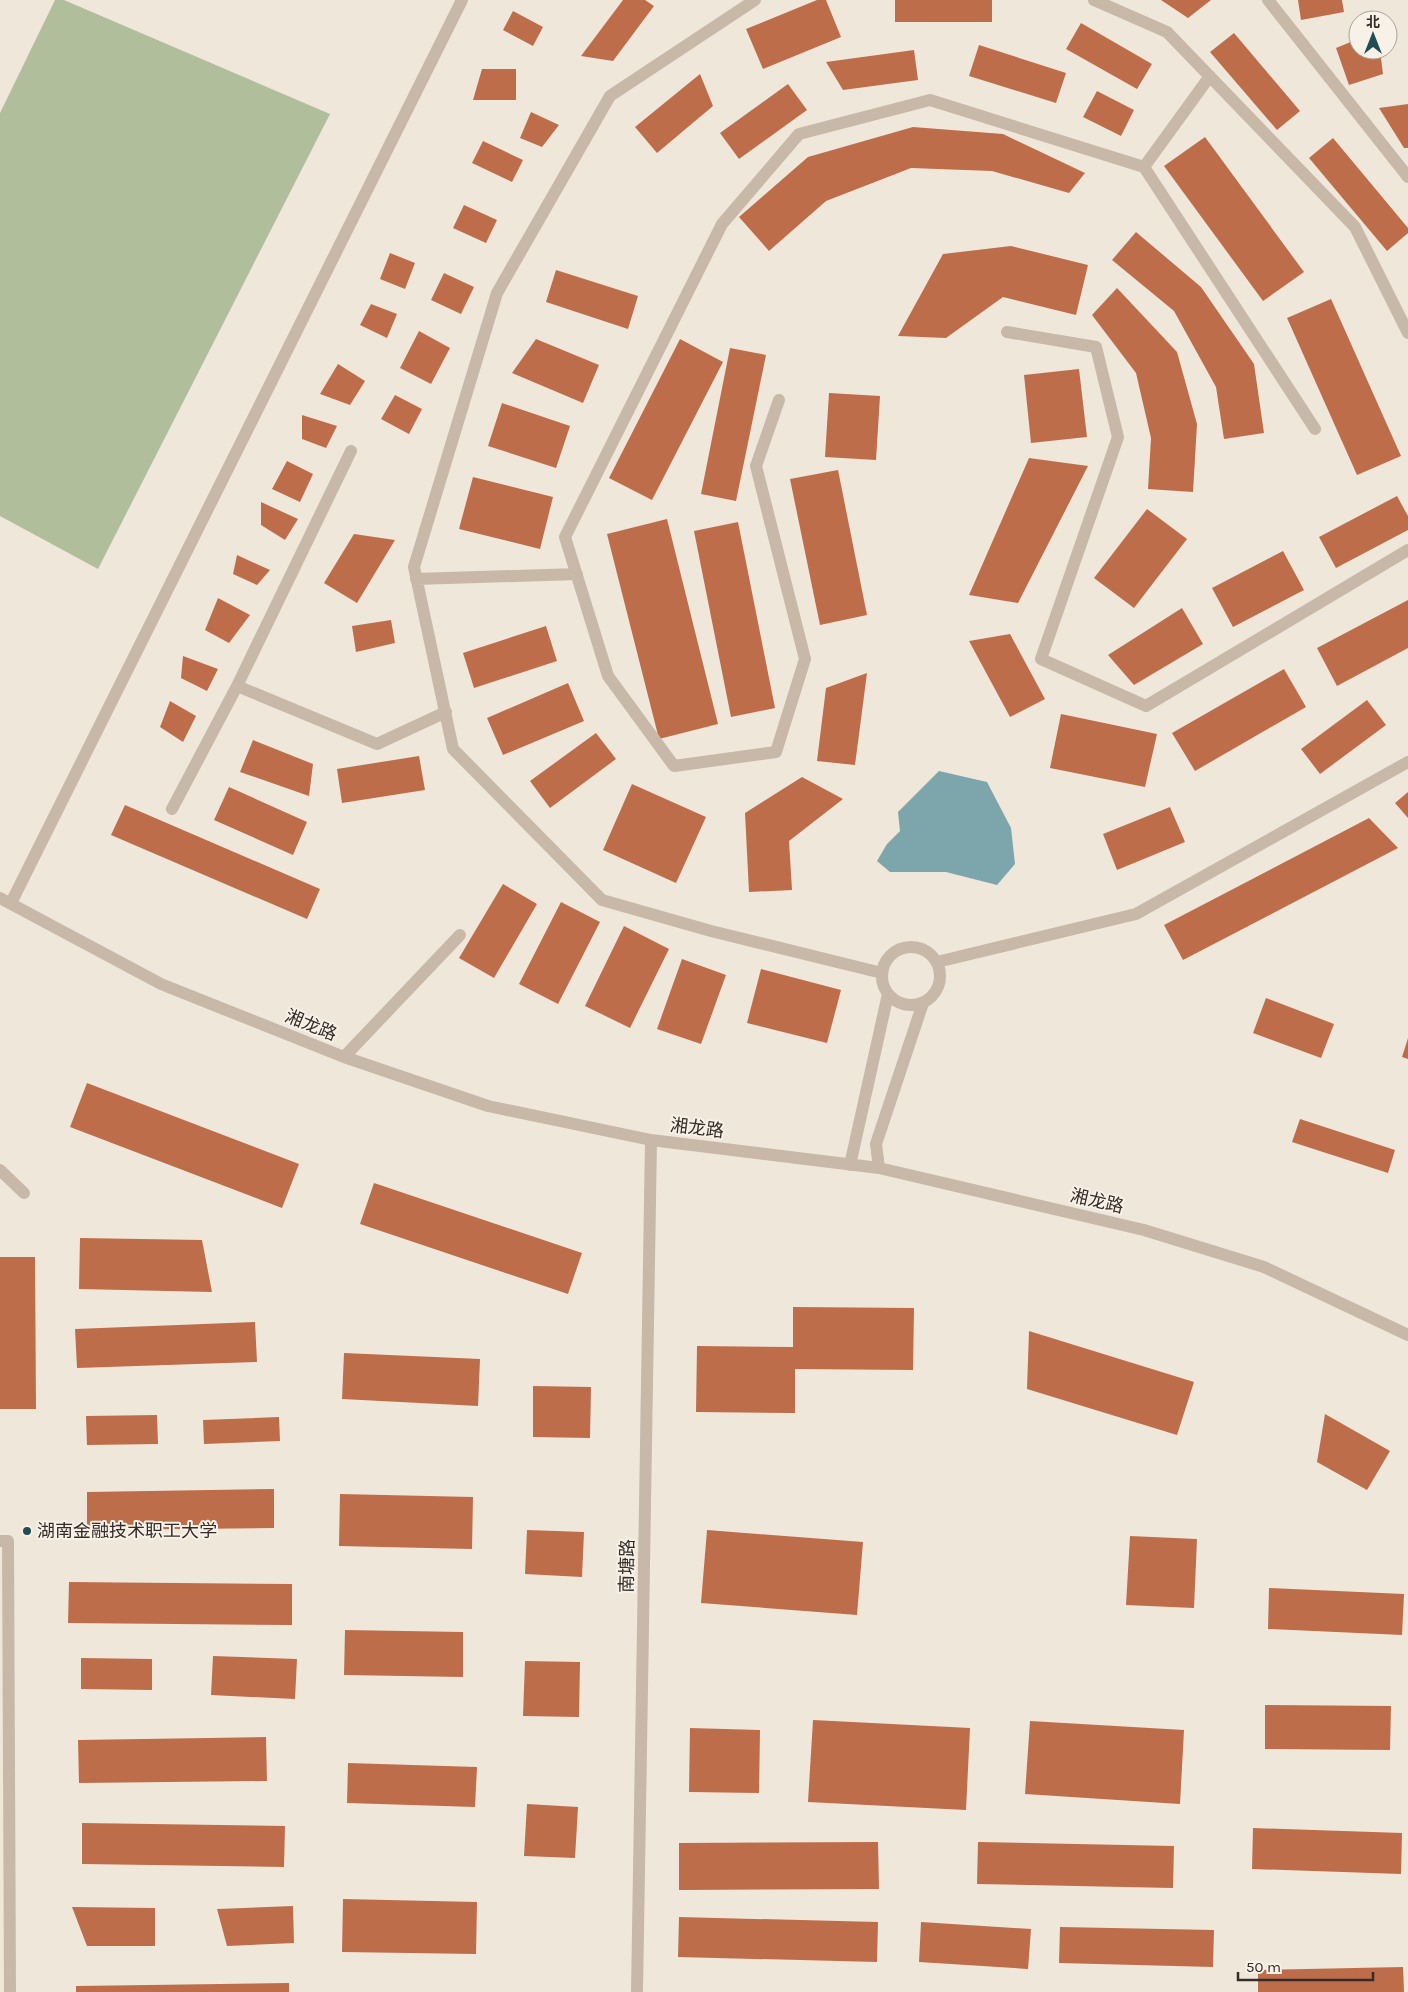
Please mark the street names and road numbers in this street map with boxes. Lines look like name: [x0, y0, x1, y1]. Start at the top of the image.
street label: 湘龙路: [282, 1005, 340, 1045]
street label: 湘龙路: [669, 1114, 725, 1142]
street label: 湘龙路: [1068, 1184, 1126, 1218]
street label: 南塘路: [616, 1539, 638, 1593]

